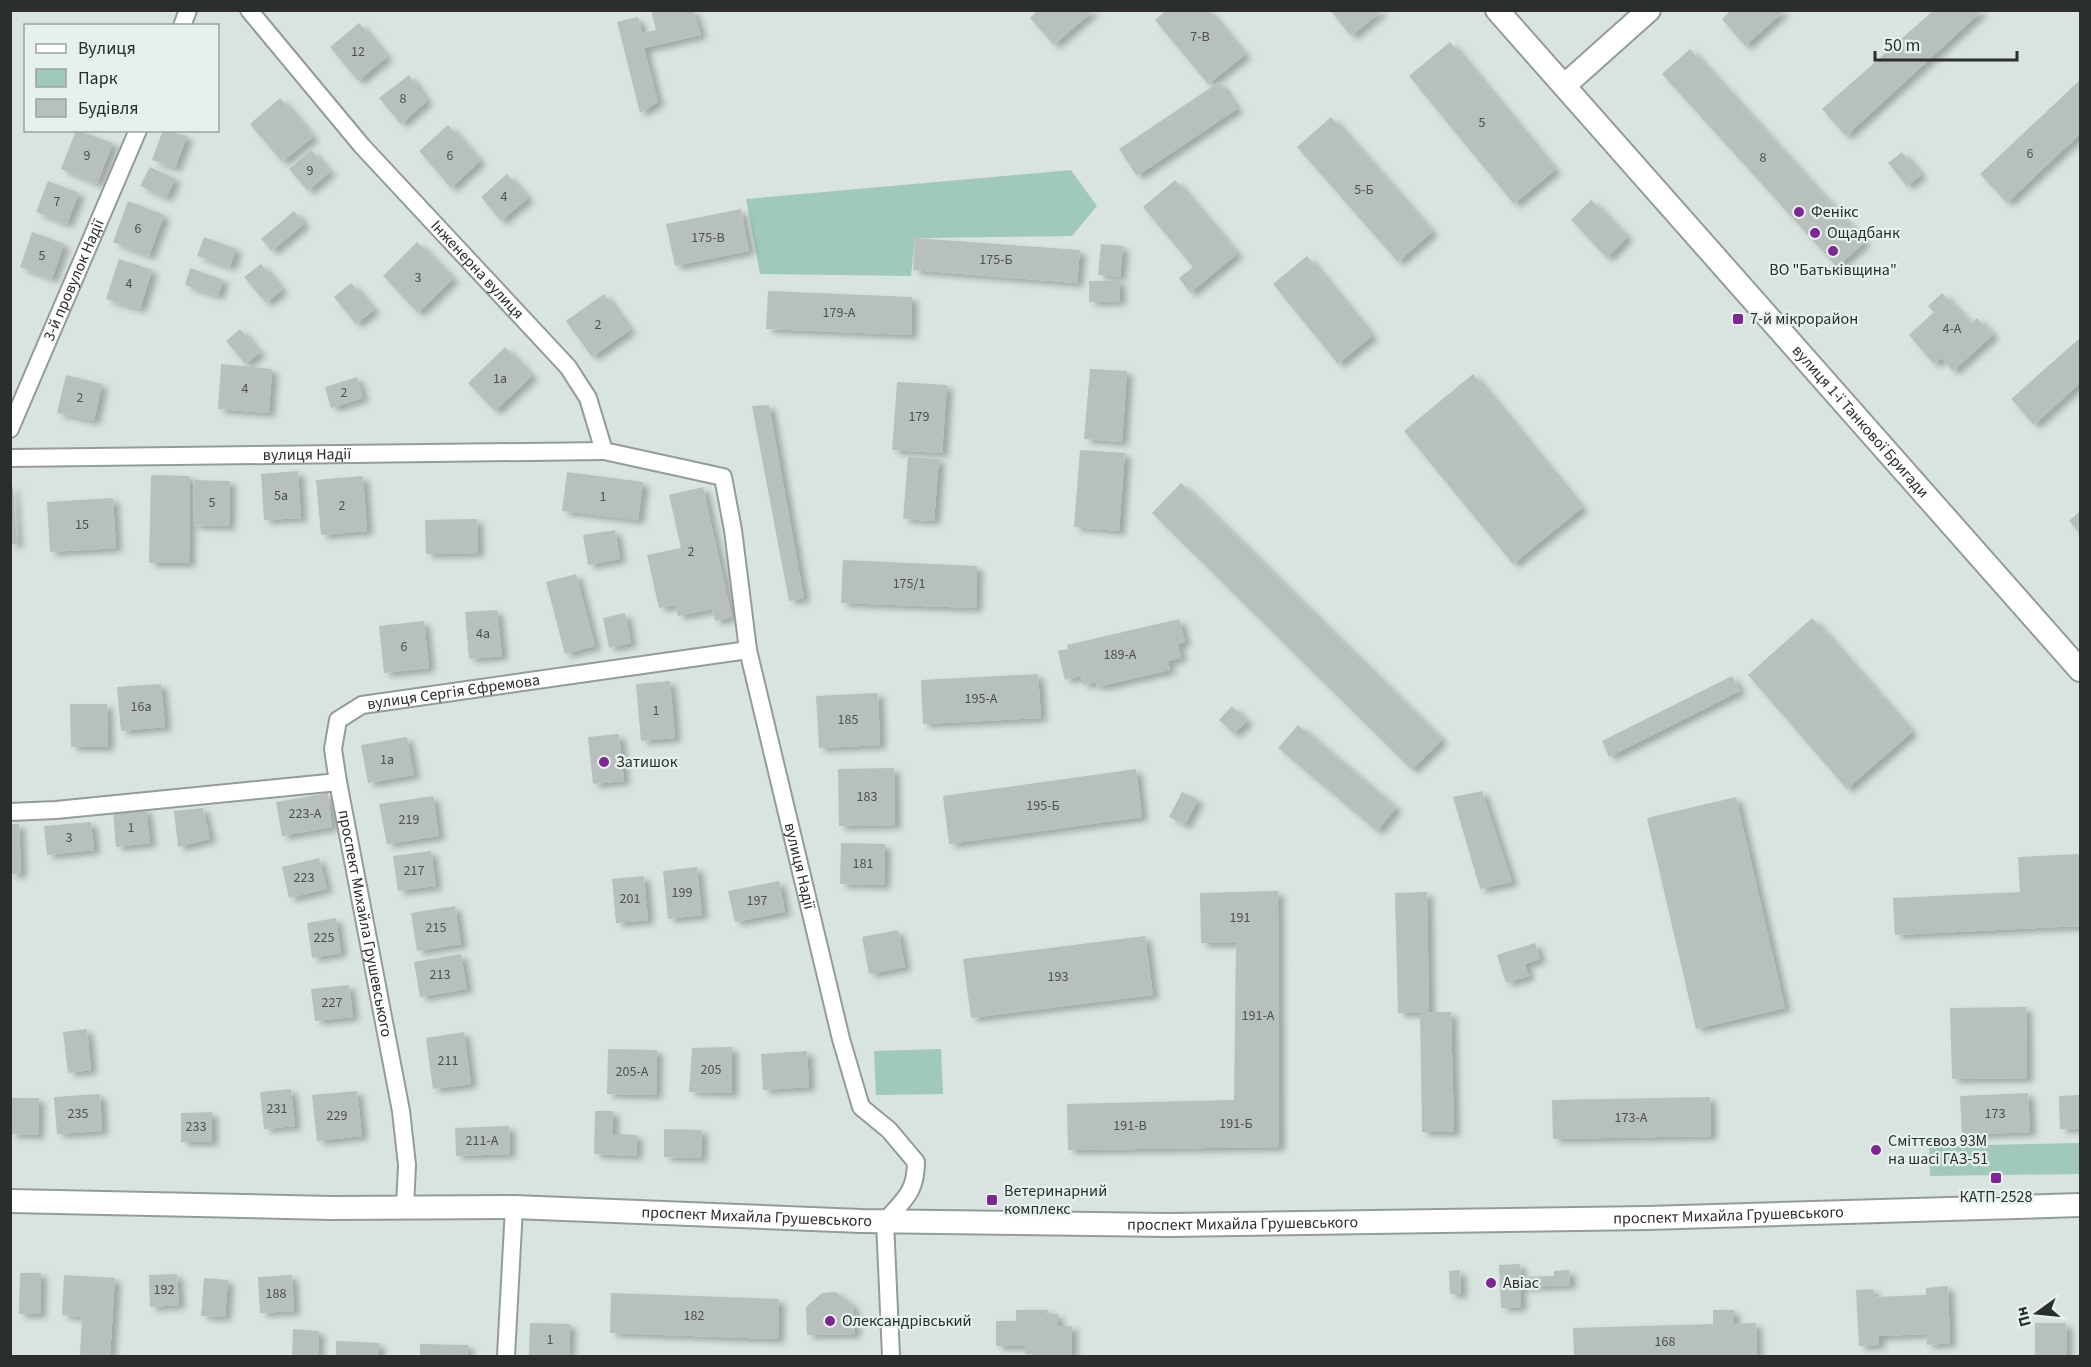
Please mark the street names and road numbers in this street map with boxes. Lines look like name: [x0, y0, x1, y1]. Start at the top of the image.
street label: Інженерна вулиця: [426, 215, 529, 324]
street label: 3-й провулок Надії: [38, 216, 110, 344]
street label: вулиця 1-ї Танкової Бригади: [1787, 340, 1934, 503]
street label: вулиця Надії: [263, 443, 351, 466]
street label: вулиця Сергія Єфремова: [366, 669, 541, 715]
street label: проспект Михайла Грушевського: [333, 808, 398, 1039]
street label: вулиця Надії: [779, 820, 821, 912]
street label: проспект Михайла Грушевського: [641, 1201, 872, 1232]
street label: проспект Михайла Грушевського: [1613, 1201, 1844, 1230]
street label: проспект Михайла Грушевського: [1127, 1211, 1358, 1236]

